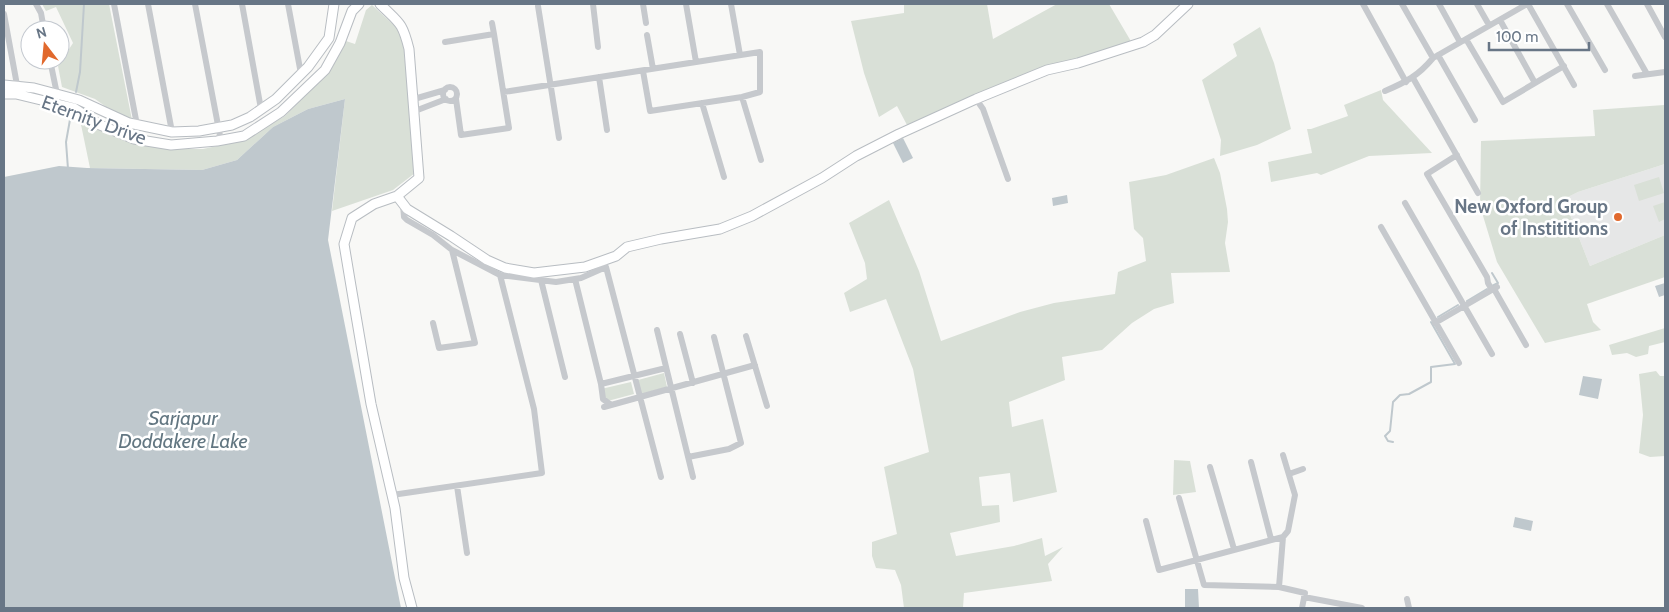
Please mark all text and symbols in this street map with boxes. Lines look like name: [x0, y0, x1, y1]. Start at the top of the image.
north arrow: [20, 20, 70, 70]
scale bar: [1489, 20, 1589, 52]
text: N: [34, 22, 49, 43]
text: 100 m: [1496, 28, 1538, 46]
street label: Eternity Drive: [38, 90, 150, 150]
place label: New Oxford Group of Instititions: [1454, 195, 1608, 240]
marker: New Oxford Group of Instititions: [1612, 211, 1624, 223]
water label: Sarjapur Doddakere Lake: [118, 406, 248, 453]

